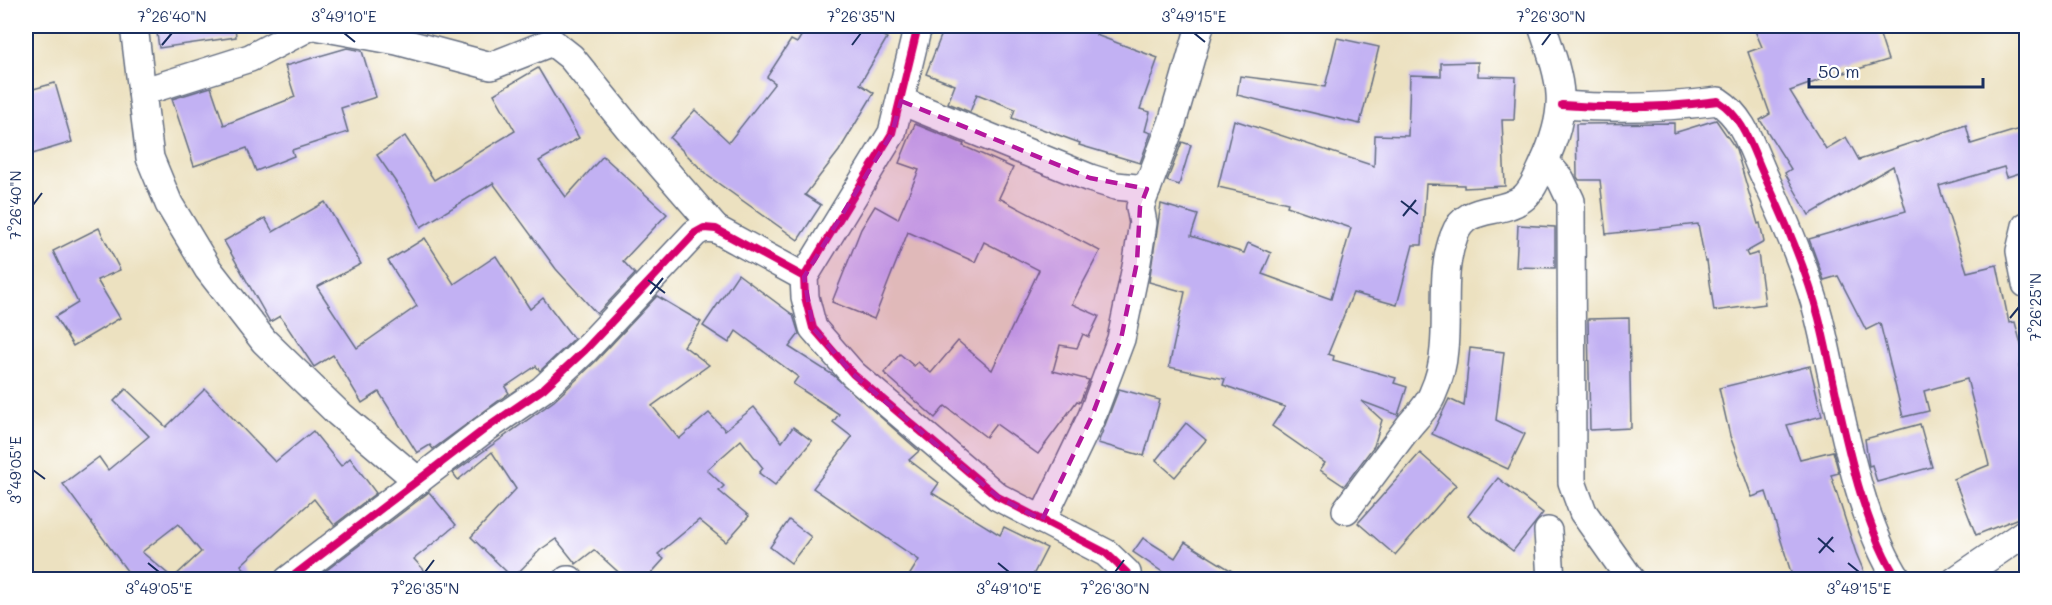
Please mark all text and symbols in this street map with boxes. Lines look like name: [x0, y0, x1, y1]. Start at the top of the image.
text: 7°26'40"N: [137, 6, 207, 26]
text: 3°49'10"E: [311, 6, 377, 26]
text: 7°26'35"N: [827, 6, 895, 26]
text: 3°49'15"E: [1162, 6, 1227, 26]
text: 7°26'30"N: [1516, 6, 1586, 26]
scale bar: [1809, 51, 1983, 89]
text: 50 m: [1818, 59, 1860, 83]
text: 7°26'40"N: [5, 170, 25, 240]
text: 7°26'25"N: [2025, 273, 2045, 341]
text: 3°49'05"E: [5, 436, 25, 504]
text: 3°49'05"E: [125, 578, 193, 598]
text: 7°26'35"N: [391, 578, 459, 598]
text: 3°49'10"E: [976, 578, 1042, 598]
text: 7°26'30"N: [1080, 578, 1150, 598]
text: 3°49'15"E: [1827, 578, 1892, 598]

